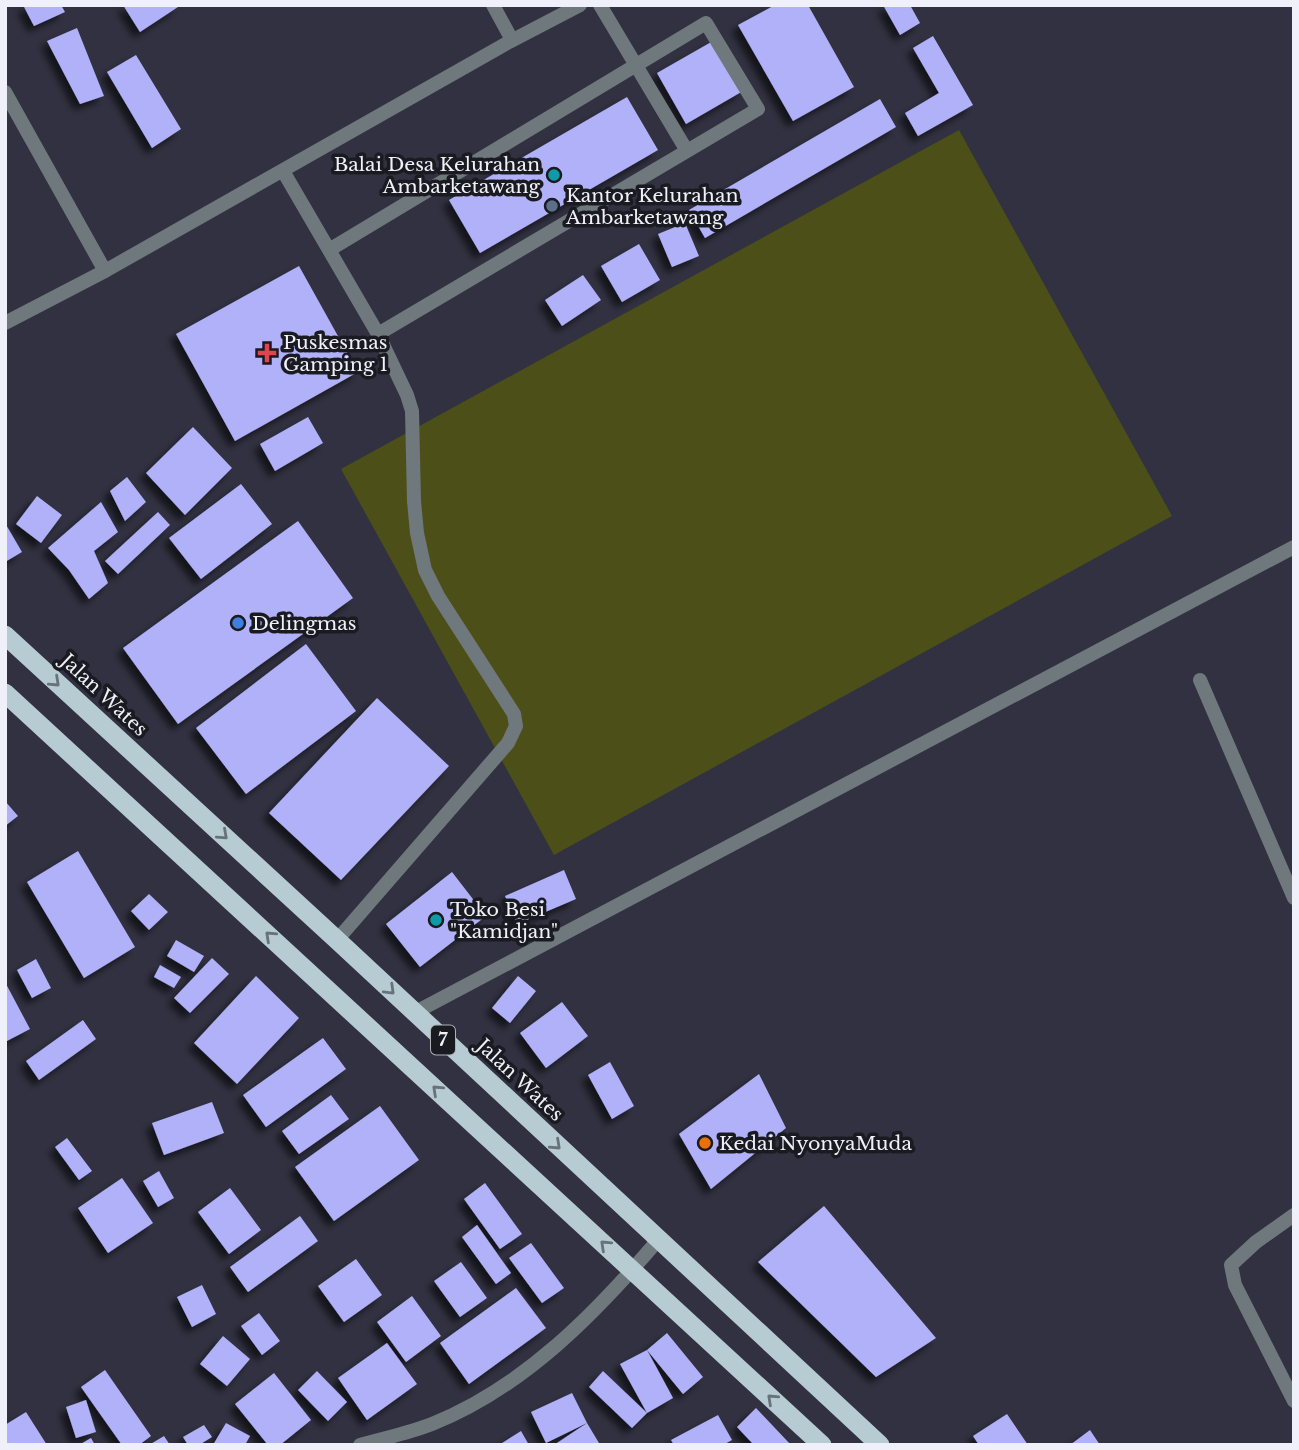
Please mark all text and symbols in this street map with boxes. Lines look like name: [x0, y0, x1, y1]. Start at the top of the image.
place label: Balai Desa Kelurahan Ambarketawang: [334, 153, 541, 198]
marker: Balai Desa Kelurahan Ambarketawang: [546, 167, 562, 183]
place label: Kantor Kelurahan Ambarketawang: [565, 184, 739, 229]
marker: Kantor Kelurahan Ambarketawang: [544, 198, 560, 214]
place label: Puskesmas Gamping 1: [283, 331, 388, 376]
marker: Puskesmas Gamping 1: [257, 343, 277, 363]
place label: Delingmas: [252, 612, 356, 635]
marker: Delingmas: [230, 615, 246, 631]
street label: Jalan Wates: [54, 647, 152, 741]
one-way arrow: [47, 673, 60, 686]
one-way arrow: [215, 827, 228, 840]
place label: Toko Besi "Kamidjan": [450, 898, 558, 943]
marker: Toko Besi "Kamidjan": [428, 912, 444, 928]
one-way arrow: [265, 932, 278, 944]
one-way arrow: [382, 982, 395, 995]
road number: 7: [431, 1026, 455, 1055]
street label: Jalan Wates: [470, 1032, 568, 1126]
one-way arrow: [432, 1086, 445, 1099]
place label: Kedai NyonyaMuda: [719, 1132, 912, 1155]
marker: Kedai NyonyaMuda: [697, 1135, 713, 1151]
one-way arrow: [548, 1137, 561, 1150]
one-way arrow: [600, 1240, 613, 1253]
one-way arrow: [767, 1394, 780, 1407]

